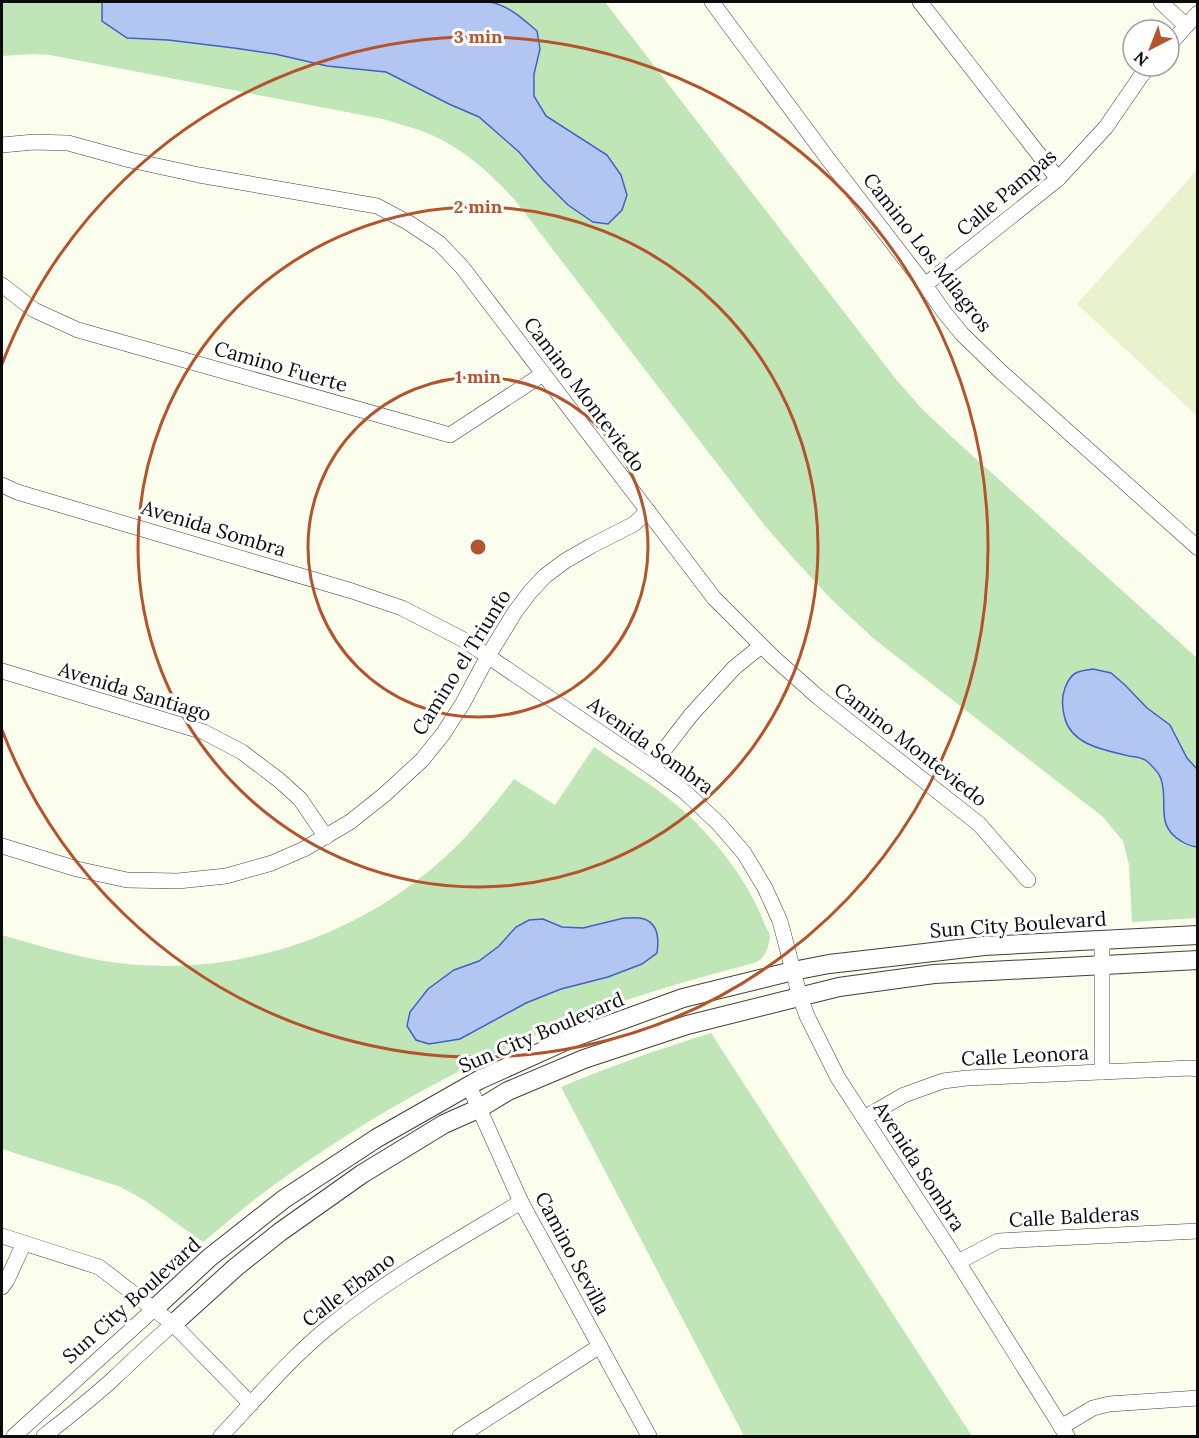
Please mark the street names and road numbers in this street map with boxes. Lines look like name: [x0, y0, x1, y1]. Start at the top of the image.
street label: Calle Pampas: [951, 143, 1061, 241]
street label: Camino Los Milagros: [858, 167, 998, 337]
street label: Camino Monteviedo: [519, 312, 651, 476]
street label: Camino Fuerte: [211, 335, 351, 397]
street label: Avenida Sombra: [138, 494, 289, 562]
street label: Camino el Triunfo: [406, 584, 516, 740]
street label: Avenida Santiago: [55, 656, 214, 726]
street label: Camino Monteviedo: [829, 676, 993, 812]
street label: Avenida Sombra: [582, 690, 719, 799]
street label: Sun City Boulevard: [929, 905, 1107, 943]
street label: Sun City Boulevard: [455, 986, 627, 1078]
street label: Calle Leonora: [960, 1039, 1090, 1071]
street label: Avenida Sombra: [868, 1096, 971, 1236]
street label: Camino Sevilla: [530, 1187, 616, 1319]
street label: Calle Balderas: [1008, 1200, 1140, 1232]
street label: Sun City Boulevard: [57, 1231, 205, 1369]
street label: Calle Ebano: [297, 1246, 399, 1332]

